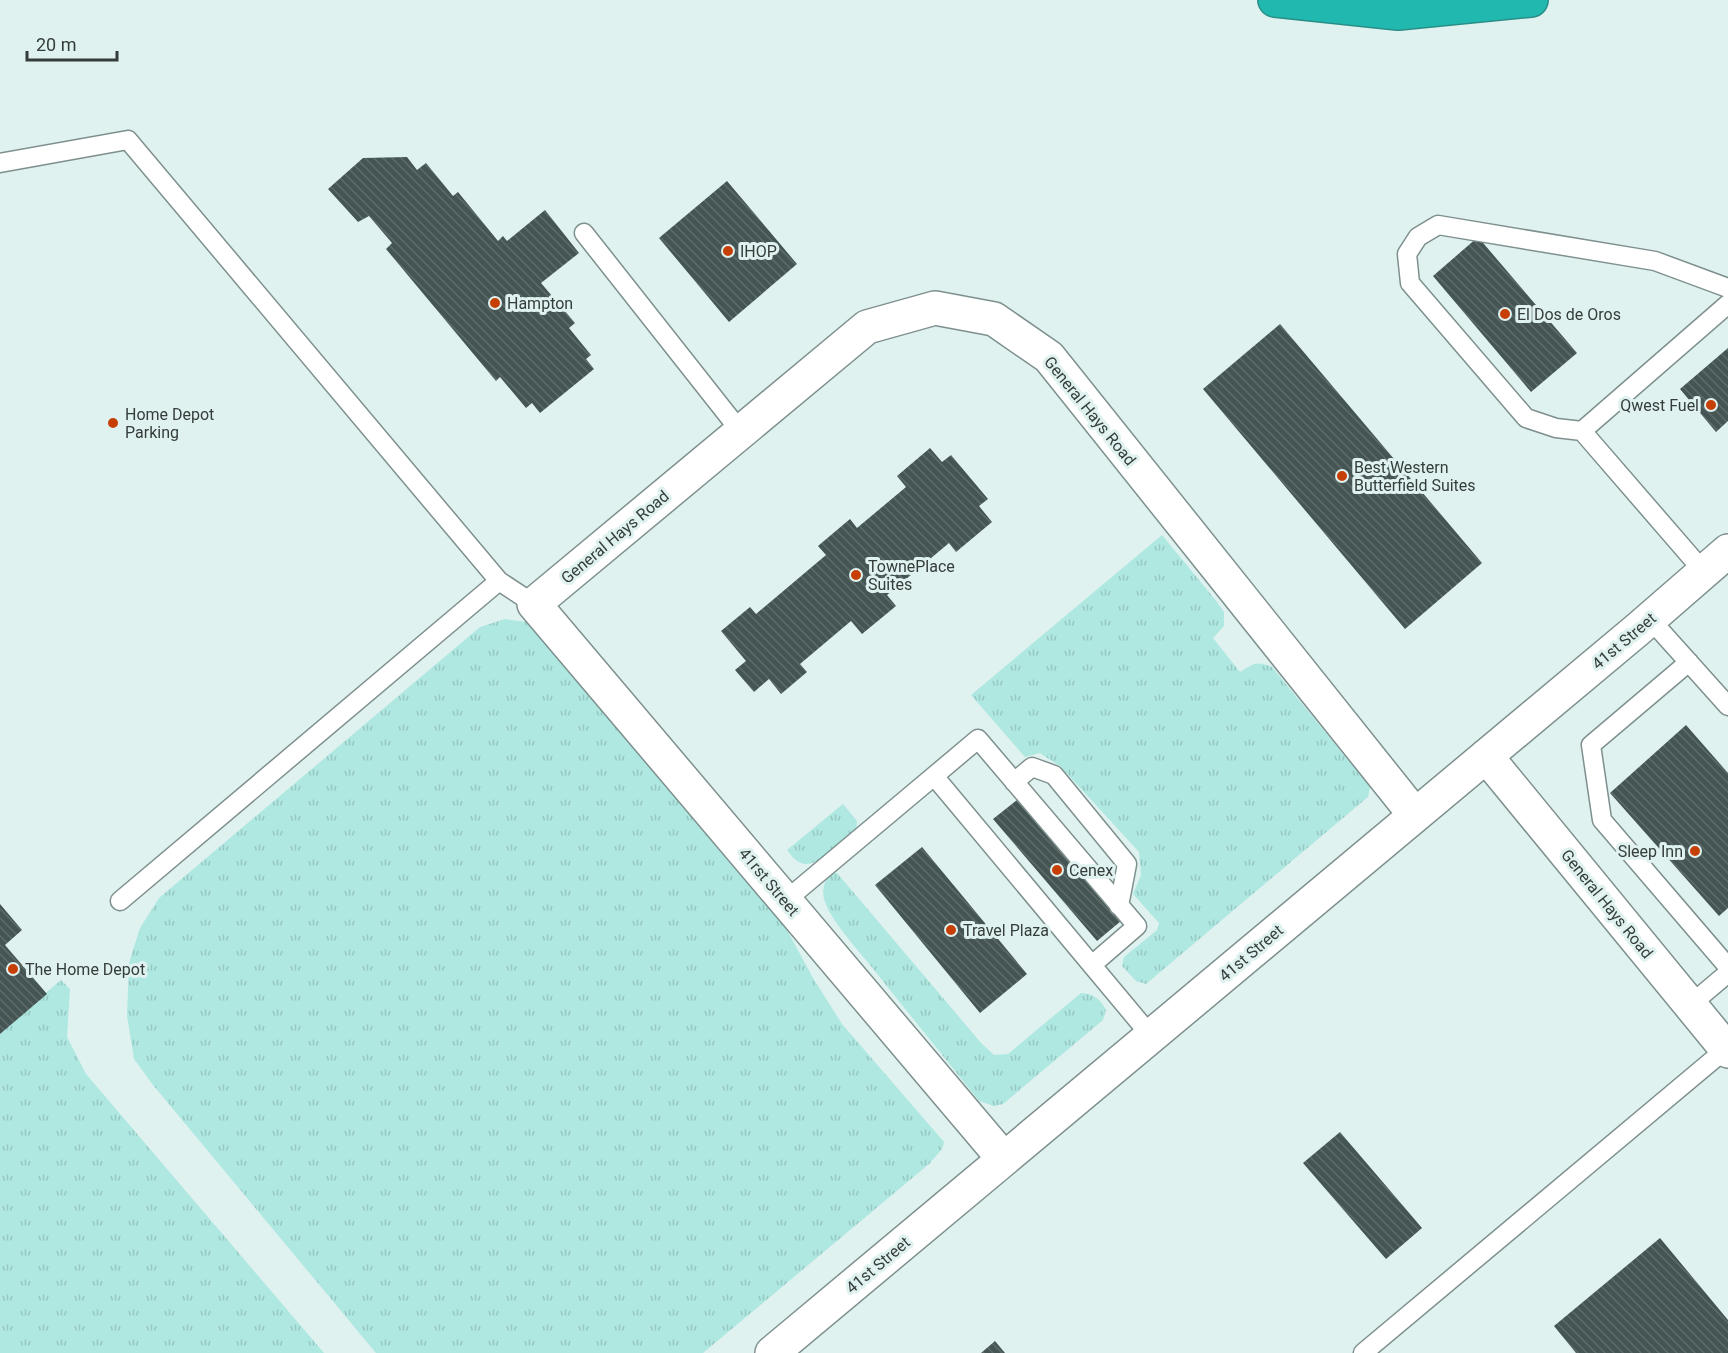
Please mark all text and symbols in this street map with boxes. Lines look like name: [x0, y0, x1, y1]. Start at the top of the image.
scale bar: [27, 24, 117, 62]
text: 20 m: [36, 34, 76, 55]
place label: IHOP: [740, 242, 777, 261]
marker: IHOP: [721, 244, 735, 258]
place label: Hampton: [507, 294, 573, 313]
marker: Hampton: [488, 296, 502, 310]
place label: El Dos de Oros: [1517, 305, 1621, 324]
marker: El Dos de Oros: [1498, 307, 1512, 321]
street label: General Hays Road: [1040, 353, 1140, 469]
place label: Qwest Fuel: [1620, 396, 1699, 415]
marker: Qwest Fuel: [1704, 398, 1718, 412]
place label: Home Depot Parking: [125, 405, 214, 442]
marker: Home Depot Parking: [106, 416, 120, 430]
place label: Best Western Butterfield Suites: [1354, 458, 1476, 495]
marker: Best Western Butterfield Suites: [1335, 469, 1349, 483]
street label: General Hays Road: [557, 486, 673, 588]
place label: TownePlace Suites: [868, 557, 955, 594]
marker: TownePlace Suites: [849, 568, 863, 582]
street label: 41st Street: [1588, 609, 1660, 673]
place label: Sleep Inn: [1618, 842, 1683, 861]
street label: 41rst Street: [735, 844, 803, 920]
marker: Sleep Inn: [1688, 844, 1702, 858]
street label: General Hays Road: [1557, 846, 1657, 962]
place label: Cenex: [1069, 861, 1113, 880]
marker: Cenex: [1050, 863, 1064, 877]
place label: Travel Plaza: [963, 921, 1049, 940]
street label: 41st Street: [1215, 921, 1287, 985]
marker: Travel Plaza: [944, 923, 958, 937]
place label: The Home Depot: [25, 960, 145, 979]
marker: The Home Depot: [6, 962, 20, 976]
street label: 41st Street: [842, 1233, 914, 1297]

